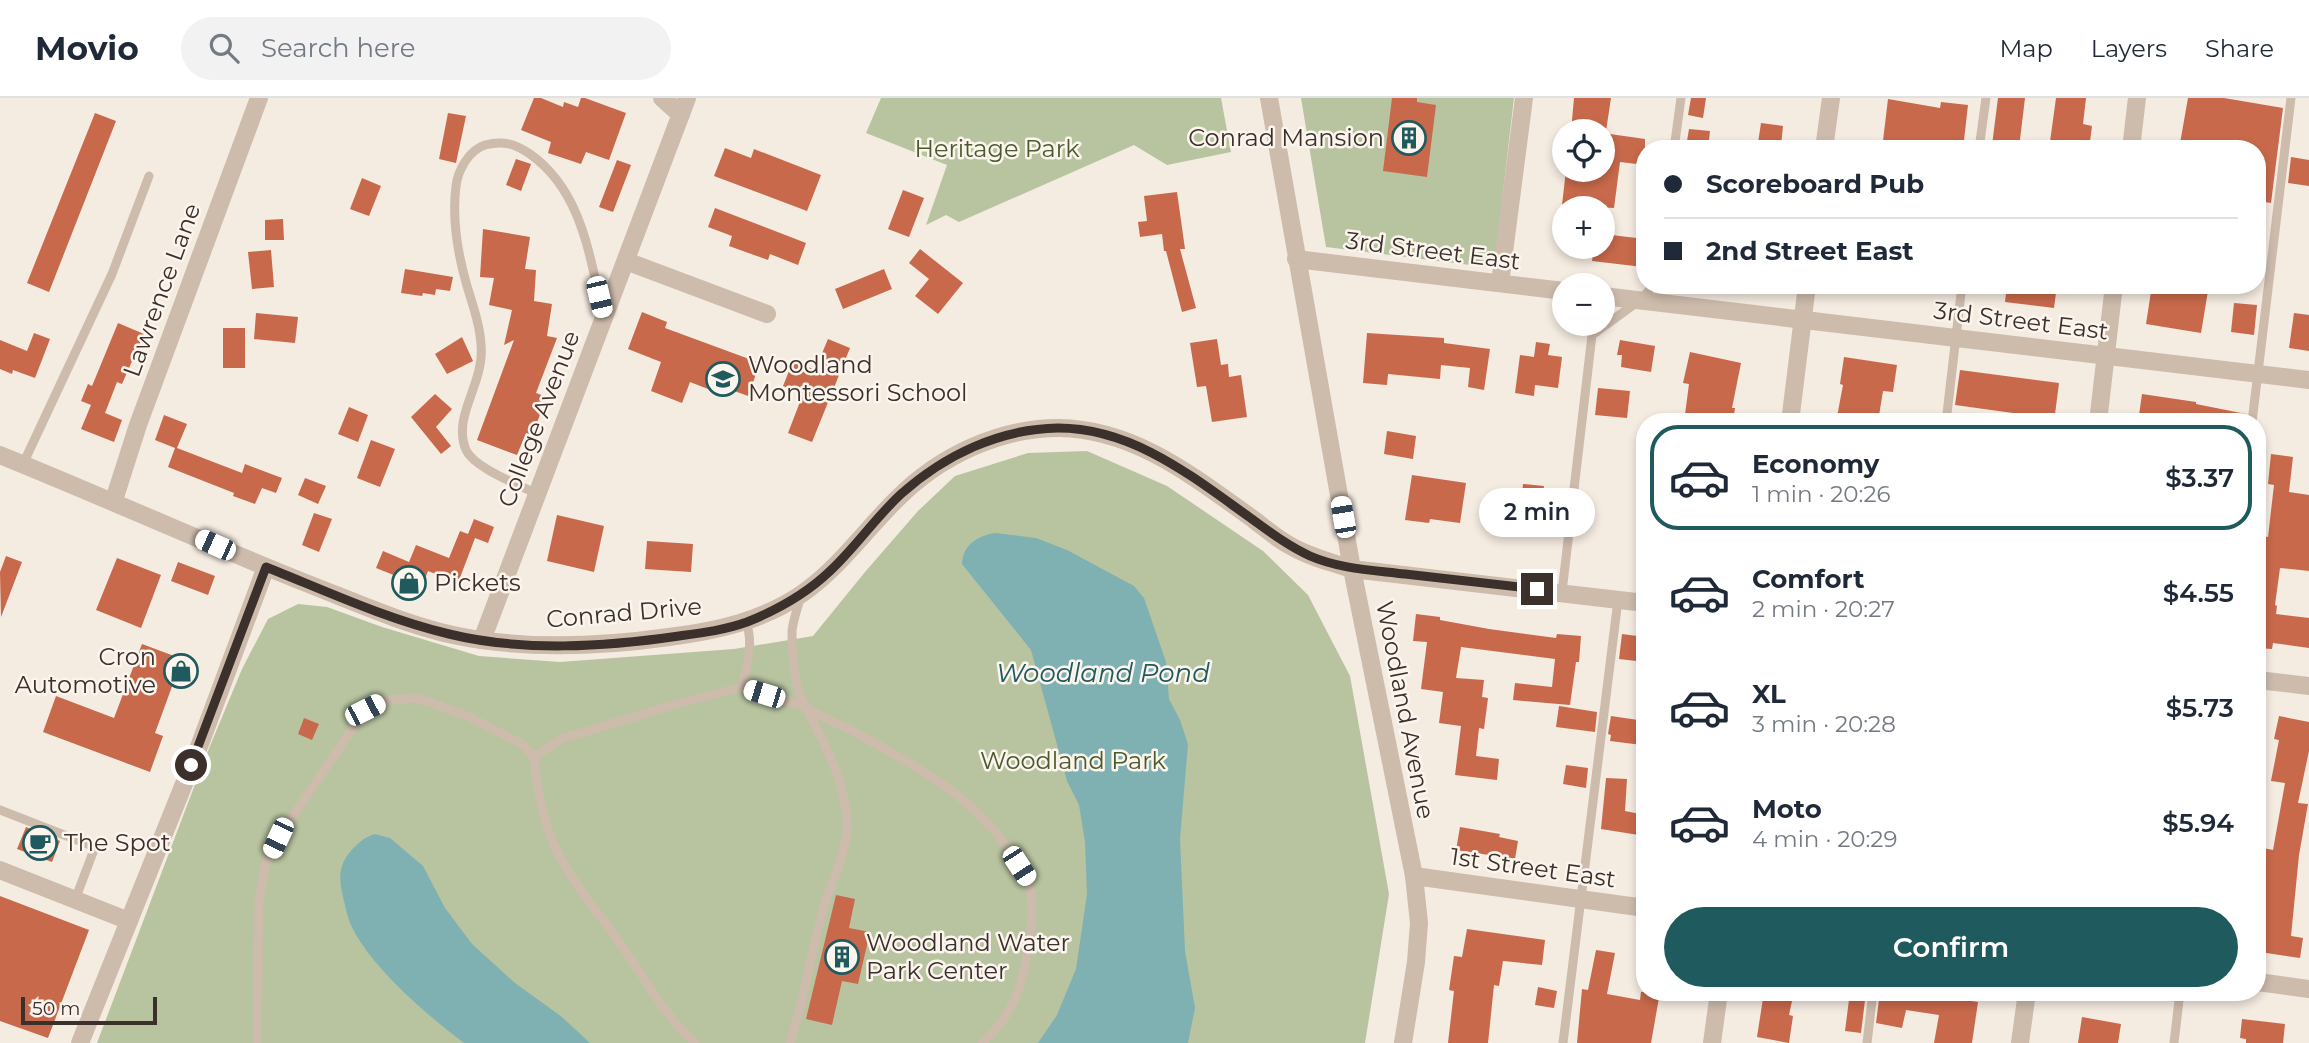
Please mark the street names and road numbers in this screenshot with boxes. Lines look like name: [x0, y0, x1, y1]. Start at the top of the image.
street label: Lawrence Lane: [117, 199, 206, 380]
street label: 3rd Street East: [1344, 225, 1522, 276]
street label: 3rd Street East: [1932, 295, 2110, 346]
street label: College Avenue: [492, 326, 586, 511]
street label: Conrad Drive: [545, 591, 703, 634]
street label: Woodland Avenue: [1370, 598, 1441, 821]
street label: 1st Street East: [1448, 842, 1618, 894]

